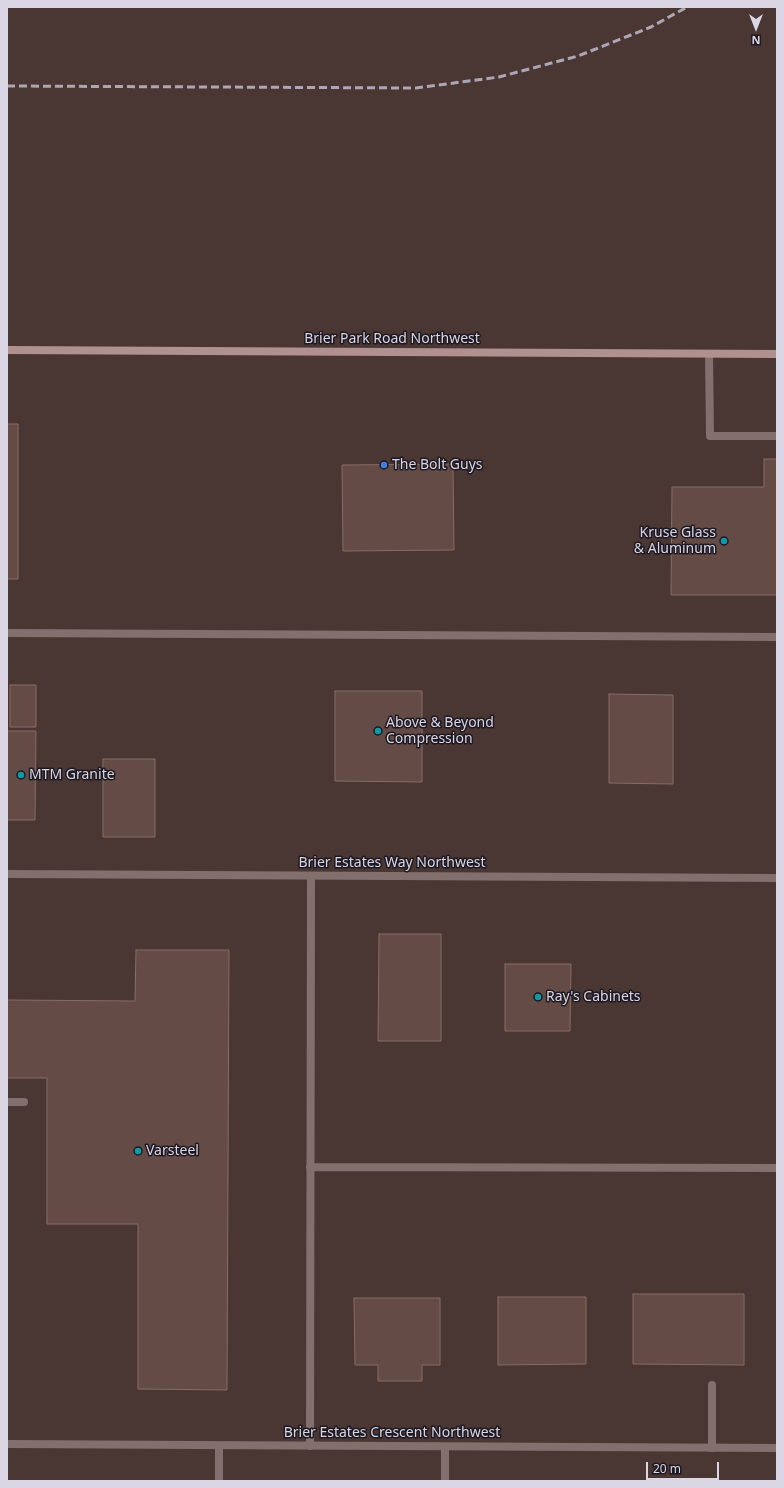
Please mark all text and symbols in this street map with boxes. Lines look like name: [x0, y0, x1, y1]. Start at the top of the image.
north arrow: [736, 8, 776, 48]
text: N: [752, 33, 760, 48]
street label: Brier Park Road Northwest: [304, 331, 480, 347]
place label: The Bolt Guys: [392, 457, 483, 473]
marker: The Bolt Guys: [379, 460, 389, 470]
place label: Kruse Glass & Aluminum: [634, 525, 716, 558]
marker: Kruse Glass & Aluminum: [719, 536, 729, 546]
place label: Above & Beyond Compression: [386, 715, 494, 748]
marker: Above & Beyond Compression: [373, 726, 383, 736]
place label: MTM Granite: [29, 767, 115, 783]
marker: MTM Granite: [16, 770, 26, 780]
street label: Brier Estates Way Northwest: [298, 855, 486, 871]
place label: Ray's Cabinets: [546, 989, 641, 1005]
marker: Ray's Cabinets: [533, 992, 543, 1002]
place label: Varsteel: [146, 1143, 199, 1159]
marker: Varsteel: [133, 1146, 143, 1156]
street label: Brier Estates Crescent Northwest: [284, 1425, 500, 1441]
scale bar: [648, 1454, 721, 1480]
text: 20 m: [653, 1460, 681, 1477]

